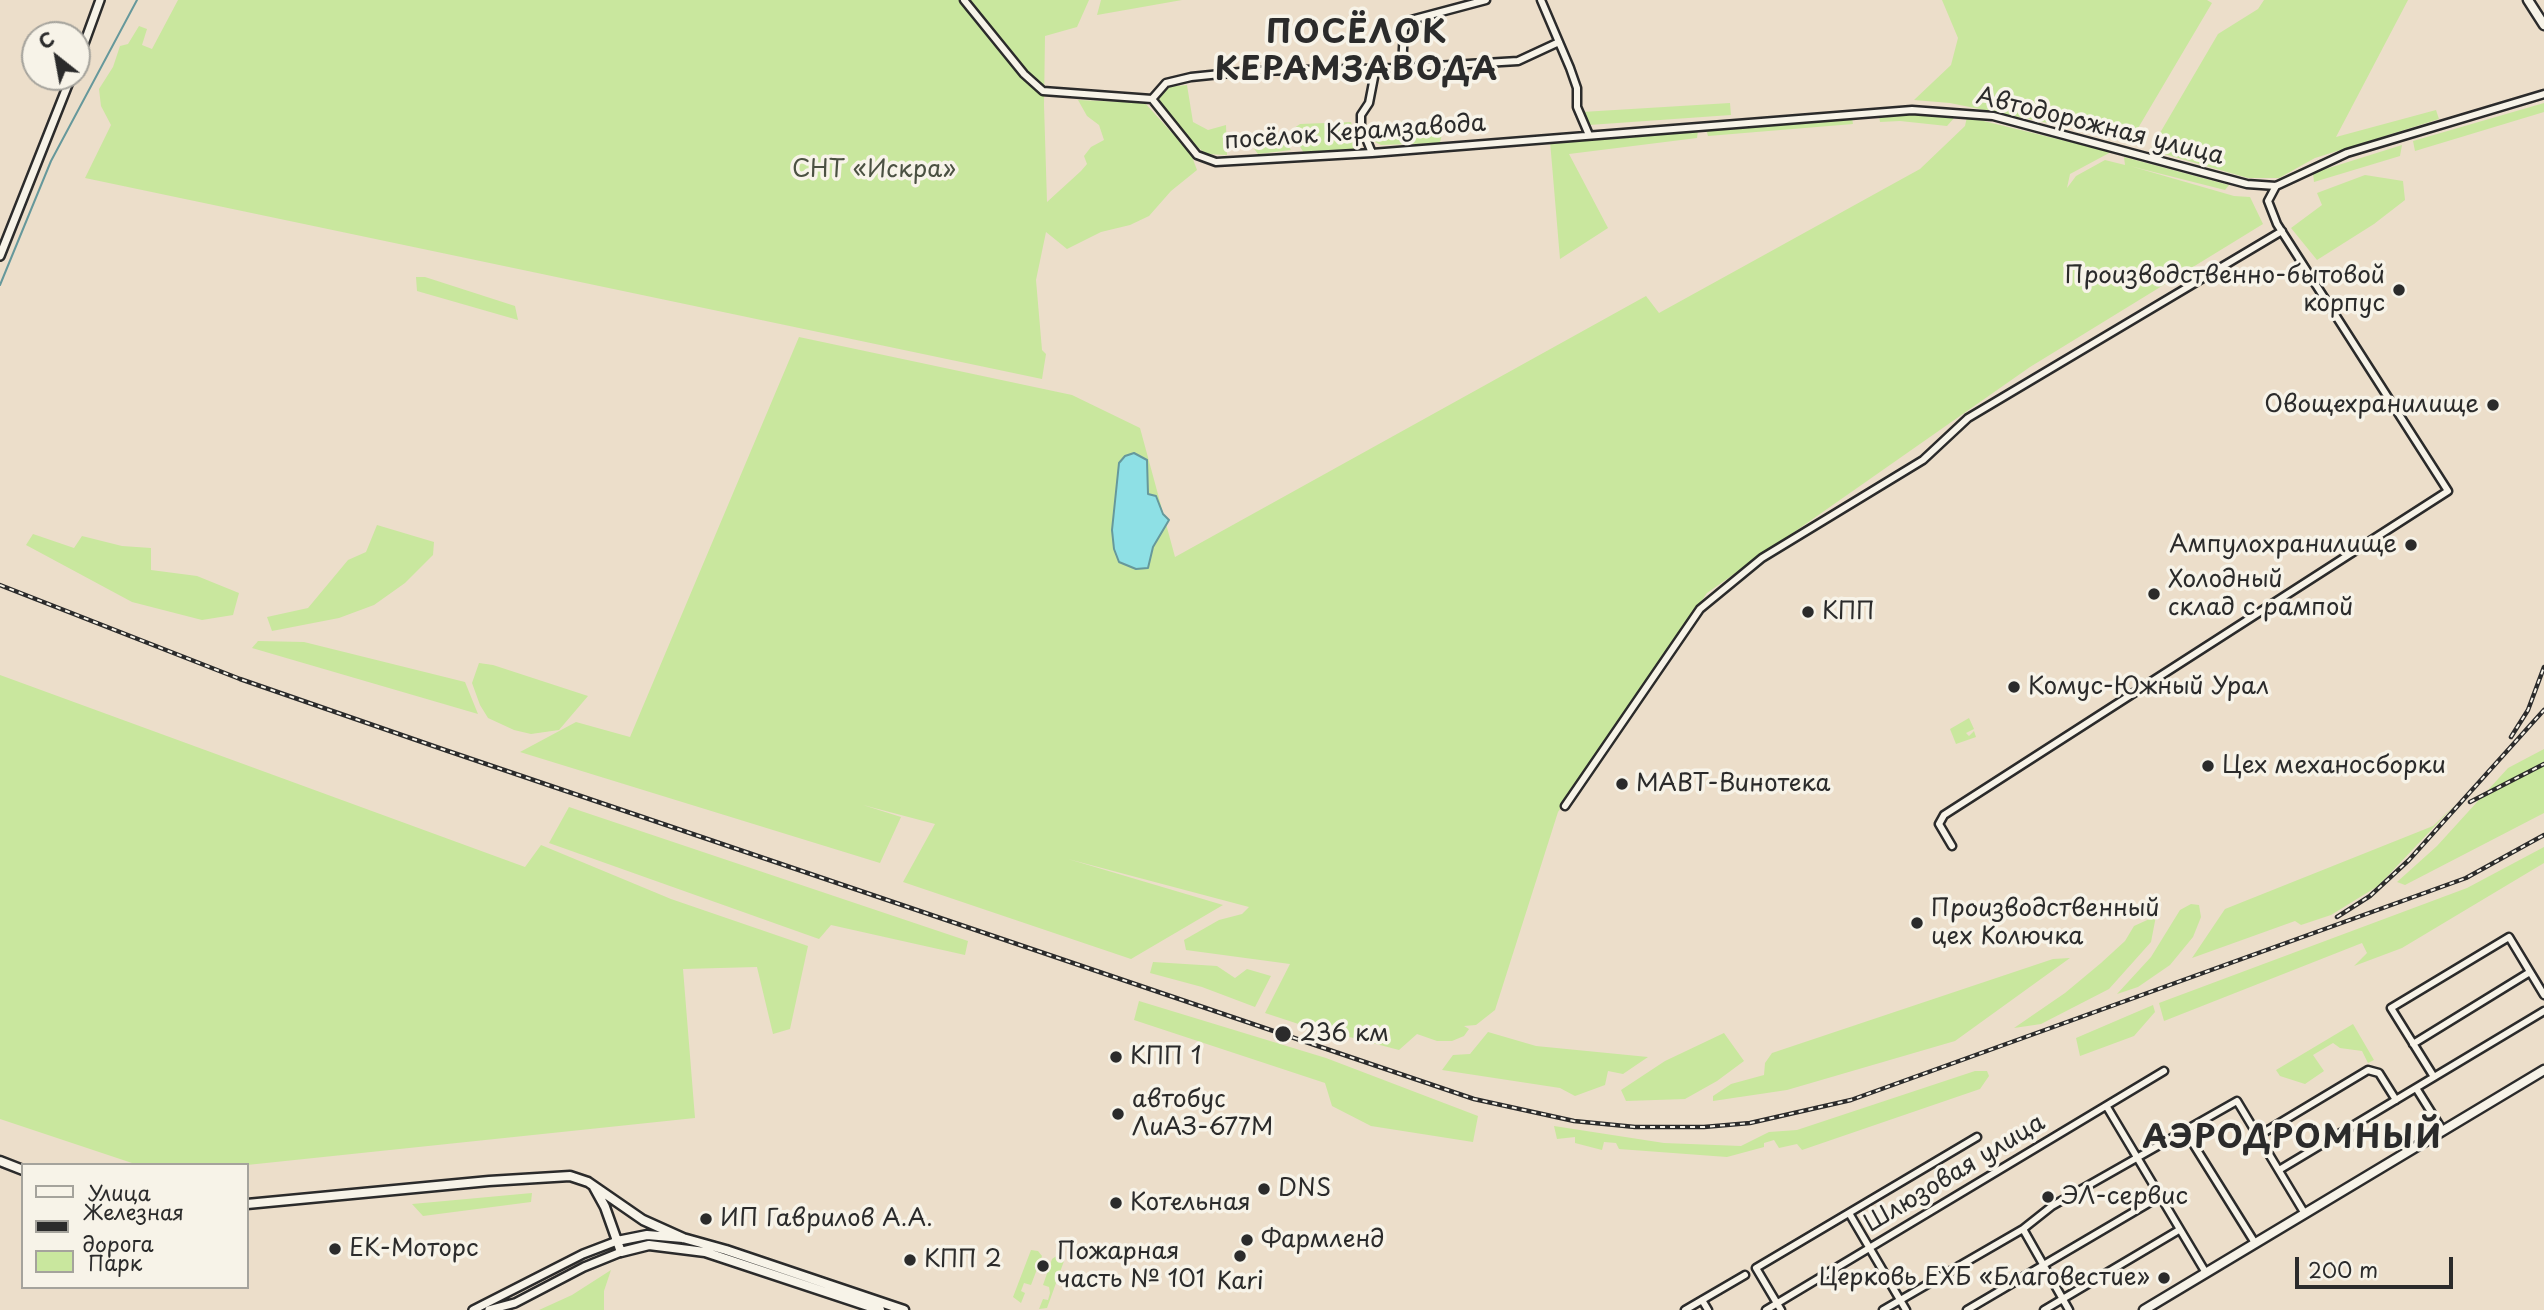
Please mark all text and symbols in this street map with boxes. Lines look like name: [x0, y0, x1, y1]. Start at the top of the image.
district label: ПОСЁЛОК КЕРАМЗАВОДА: [1216, 15, 1498, 90]
north arrow: [21, 21, 91, 91]
text: С: [33, 24, 60, 55]
street label: Автодорожная улица: [1973, 82, 2227, 172]
street label: посёлок Керамзавода: [1223, 109, 1487, 157]
park label: СНТ «Искра»: [792, 156, 956, 184]
place label: Производственно-бытовой корпус: [2065, 262, 2385, 318]
marker: Производственно-бытовой корпус: [2391, 282, 2407, 298]
place label: Овощехранилище: [2264, 391, 2479, 419]
marker: Овощехранилище: [2485, 397, 2501, 413]
place label: Ампулохранилище: [2169, 531, 2397, 559]
marker: Ампулохранилище: [2403, 537, 2419, 553]
place label: Холодный склад с рампой: [2168, 566, 2353, 622]
marker: Холодный склад с рампой: [2146, 586, 2162, 602]
place label: КПП: [1822, 598, 1875, 626]
marker: КПП: [1800, 604, 1816, 620]
place label: Комус-Южный Урал: [2028, 673, 2269, 701]
marker: Комус-Южный Урал: [2006, 679, 2022, 695]
place label: Цех механосборки: [2222, 752, 2446, 780]
marker: Цех механосборки: [2200, 758, 2216, 774]
place label: МАВТ-Винотека: [1636, 770, 1830, 798]
marker: МАВТ-Винотека: [1614, 776, 1630, 792]
place label: Производственный цех Колючка: [1931, 895, 2160, 951]
marker: Производственный цех Колючка: [1909, 915, 1925, 931]
place label: 236 км: [1299, 1020, 1389, 1048]
marker: 236 км: [1273, 1024, 1293, 1044]
place label: КПП 1: [1130, 1043, 1202, 1071]
marker: КПП 1: [1108, 1049, 1124, 1065]
place label: автобус ЛиАЗ-677М: [1132, 1086, 1273, 1142]
marker: автобус ЛиАЗ-677М: [1110, 1106, 1126, 1122]
street label: Шлюзовая улица: [1860, 1109, 2050, 1239]
district label: АЭРОДРОМНЫЙ: [2144, 1120, 2442, 1158]
legend: [21, 1163, 248, 1289]
place label: DNS: [1278, 1175, 1331, 1203]
text: Улица: [88, 1176, 151, 1208]
marker: DNS: [1256, 1181, 1272, 1197]
place label: ЭЛ-сервис: [2062, 1183, 2188, 1211]
place label: Котельная: [1130, 1189, 1251, 1217]
marker: ЭЛ-сервис: [2040, 1189, 2056, 1205]
text: Железная дорога: [83, 1195, 184, 1259]
marker: Котельная: [1108, 1195, 1124, 1211]
place label: ИП Гаврилов А.А.: [720, 1205, 933, 1233]
marker: ИП Гаврилов А.А.: [698, 1211, 714, 1227]
place label: Фармленд: [1261, 1226, 1385, 1254]
marker: Фармленд: [1239, 1232, 1255, 1248]
place label: ЕК-Моторс: [349, 1235, 478, 1263]
place label: Пожарная часть № 101: [1057, 1238, 1205, 1294]
marker: ЕК-Моторс: [327, 1241, 343, 1257]
scale bar: [2299, 1244, 2456, 1288]
text: Парк: [88, 1246, 142, 1278]
place label: КПП 2: [924, 1246, 1002, 1274]
marker: Kari: [1232, 1248, 1248, 1264]
marker: КПП 2: [902, 1252, 918, 1268]
text: 200 m: [2308, 1253, 2378, 1285]
marker: Пожарная часть № 101: [1035, 1258, 1051, 1274]
place label: Церковь ЕХБ «Благовестие»: [1819, 1264, 2150, 1292]
place label: Kari: [1216, 1268, 1264, 1296]
marker: Церковь ЕХБ «Благовестие»: [2156, 1270, 2172, 1286]

